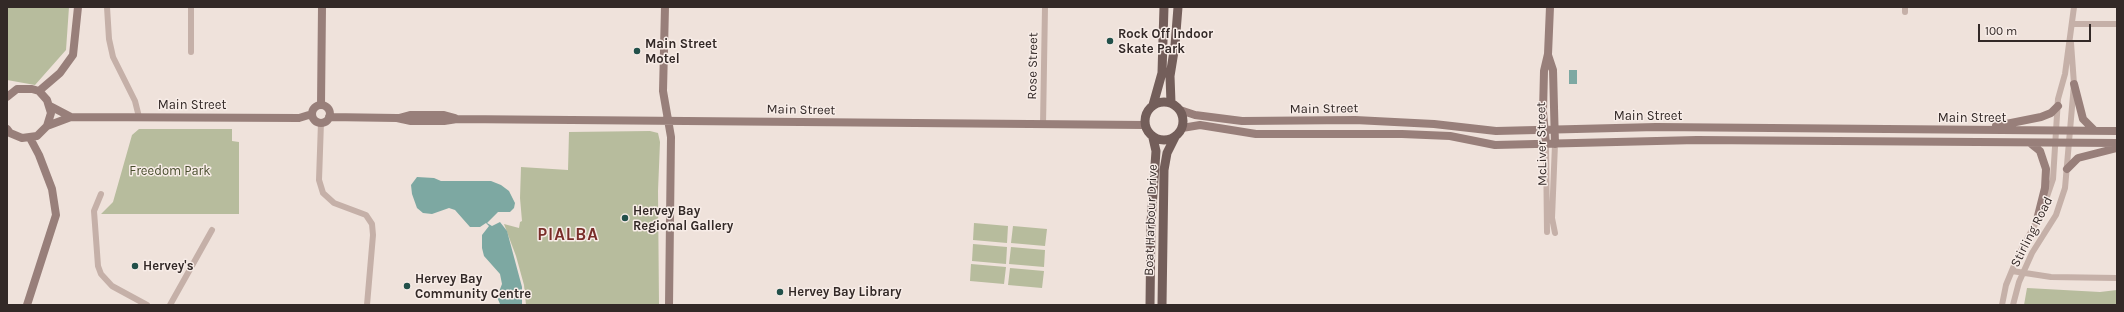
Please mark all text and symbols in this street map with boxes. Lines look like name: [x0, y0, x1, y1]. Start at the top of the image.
scale bar: [1980, 16, 2093, 42]
text: 100 m: [1985, 24, 2017, 38]
place label: Rock Off Indoor Skate Park: [1118, 26, 1213, 57]
street label: Rose Street: [1025, 32, 1041, 100]
place label: Main Street Motel: [645, 36, 717, 67]
marker: Rock Off Indoor Skate Park: [1105, 36, 1115, 46]
marker: Main Street Motel: [632, 46, 642, 56]
street label: Main Street: [158, 97, 226, 113]
street label: Main Street: [1290, 101, 1358, 117]
street label: Main Street: [767, 102, 835, 118]
street label: McLiver Street: [1533, 102, 1551, 186]
street label: Main Street: [1614, 108, 1682, 124]
street label: Main Street: [1938, 110, 2006, 126]
park label: Freedom Park: [129, 163, 211, 179]
street label: Boat Harbour Drive: [1141, 164, 1161, 276]
street label: Stirling Road: [2008, 194, 2056, 270]
place label: Hervey Bay Regional Gallery: [633, 203, 733, 234]
marker: Hervey Bay Regional Gallery: [620, 213, 630, 223]
district label: PIALBA: [537, 225, 599, 245]
place label: Hervey's: [143, 258, 194, 274]
marker: Hervey's: [130, 261, 140, 271]
place label: Hervey Bay Community Centre: [415, 271, 531, 302]
marker: Hervey Bay Community Centre: [402, 281, 412, 291]
place label: Hervey Bay Library: [788, 284, 902, 300]
marker: Hervey Bay Library: [775, 287, 785, 297]

